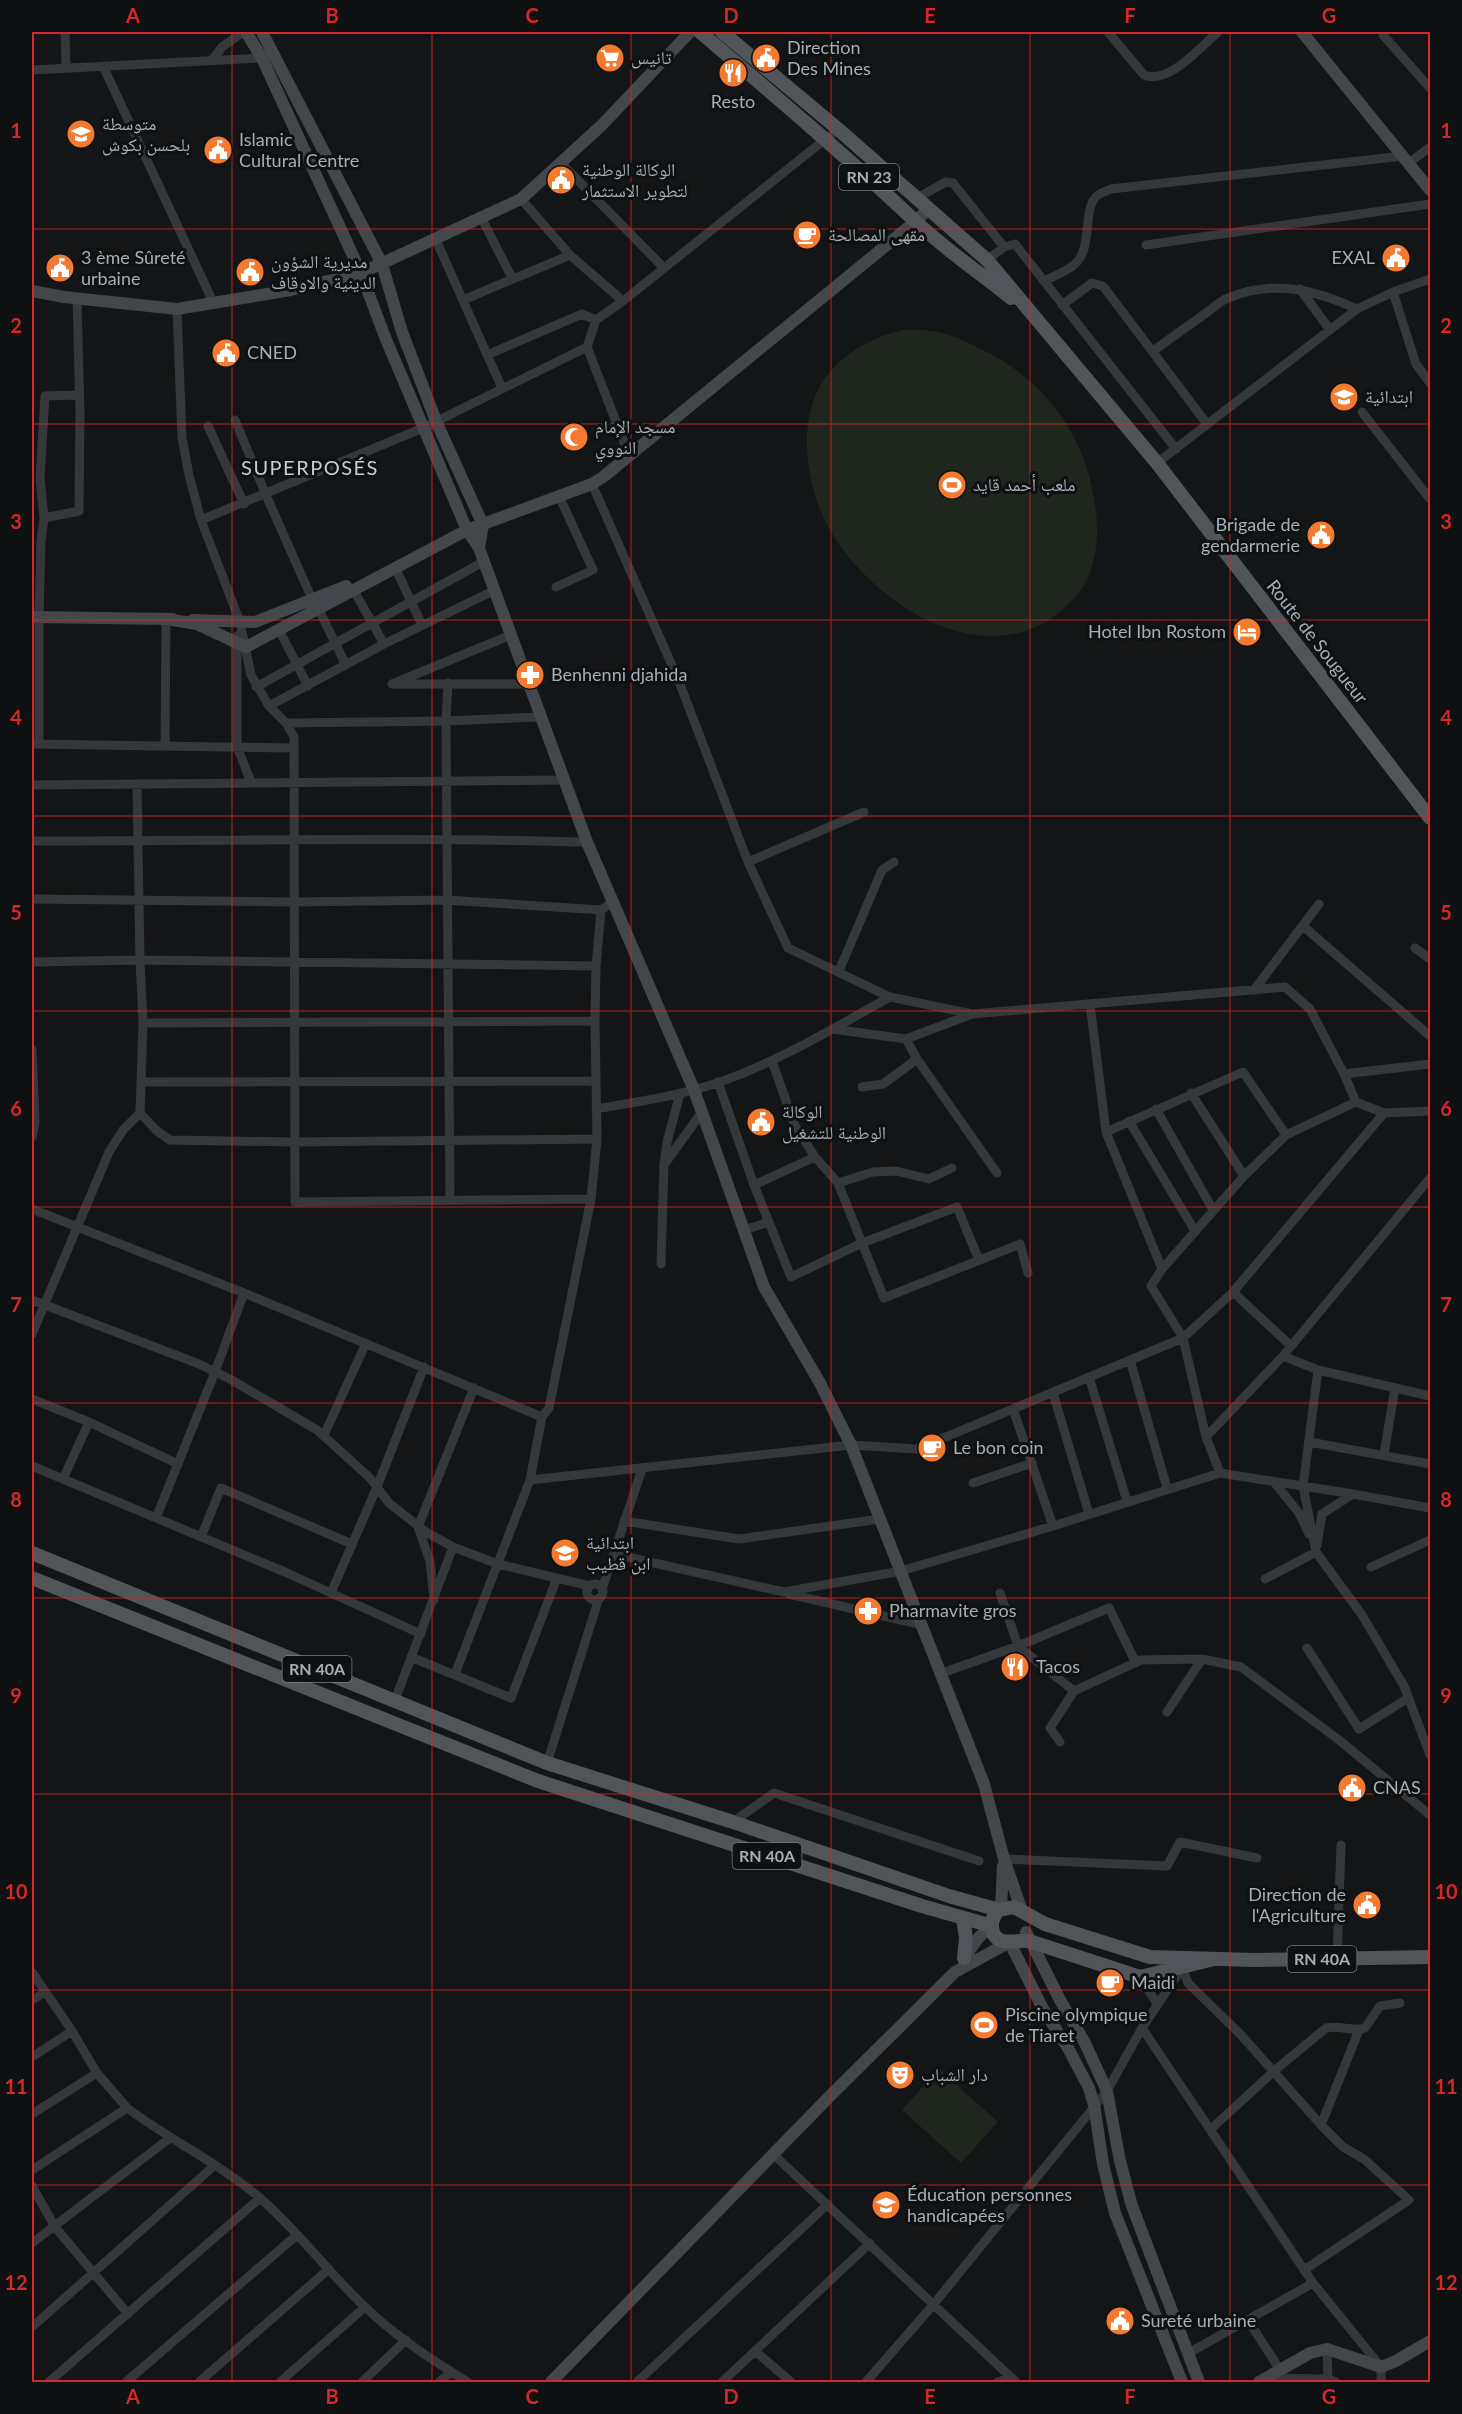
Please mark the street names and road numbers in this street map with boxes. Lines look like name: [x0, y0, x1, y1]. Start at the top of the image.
road number: RN 23: [839, 164, 899, 190]
street label: Route de Sougueur: [1263, 575, 1373, 708]
road number: RN 40A: [282, 1656, 352, 1682]
road number: RN 40A: [732, 1843, 801, 1869]
road number: RN 40A: [1288, 1946, 1356, 1972]

